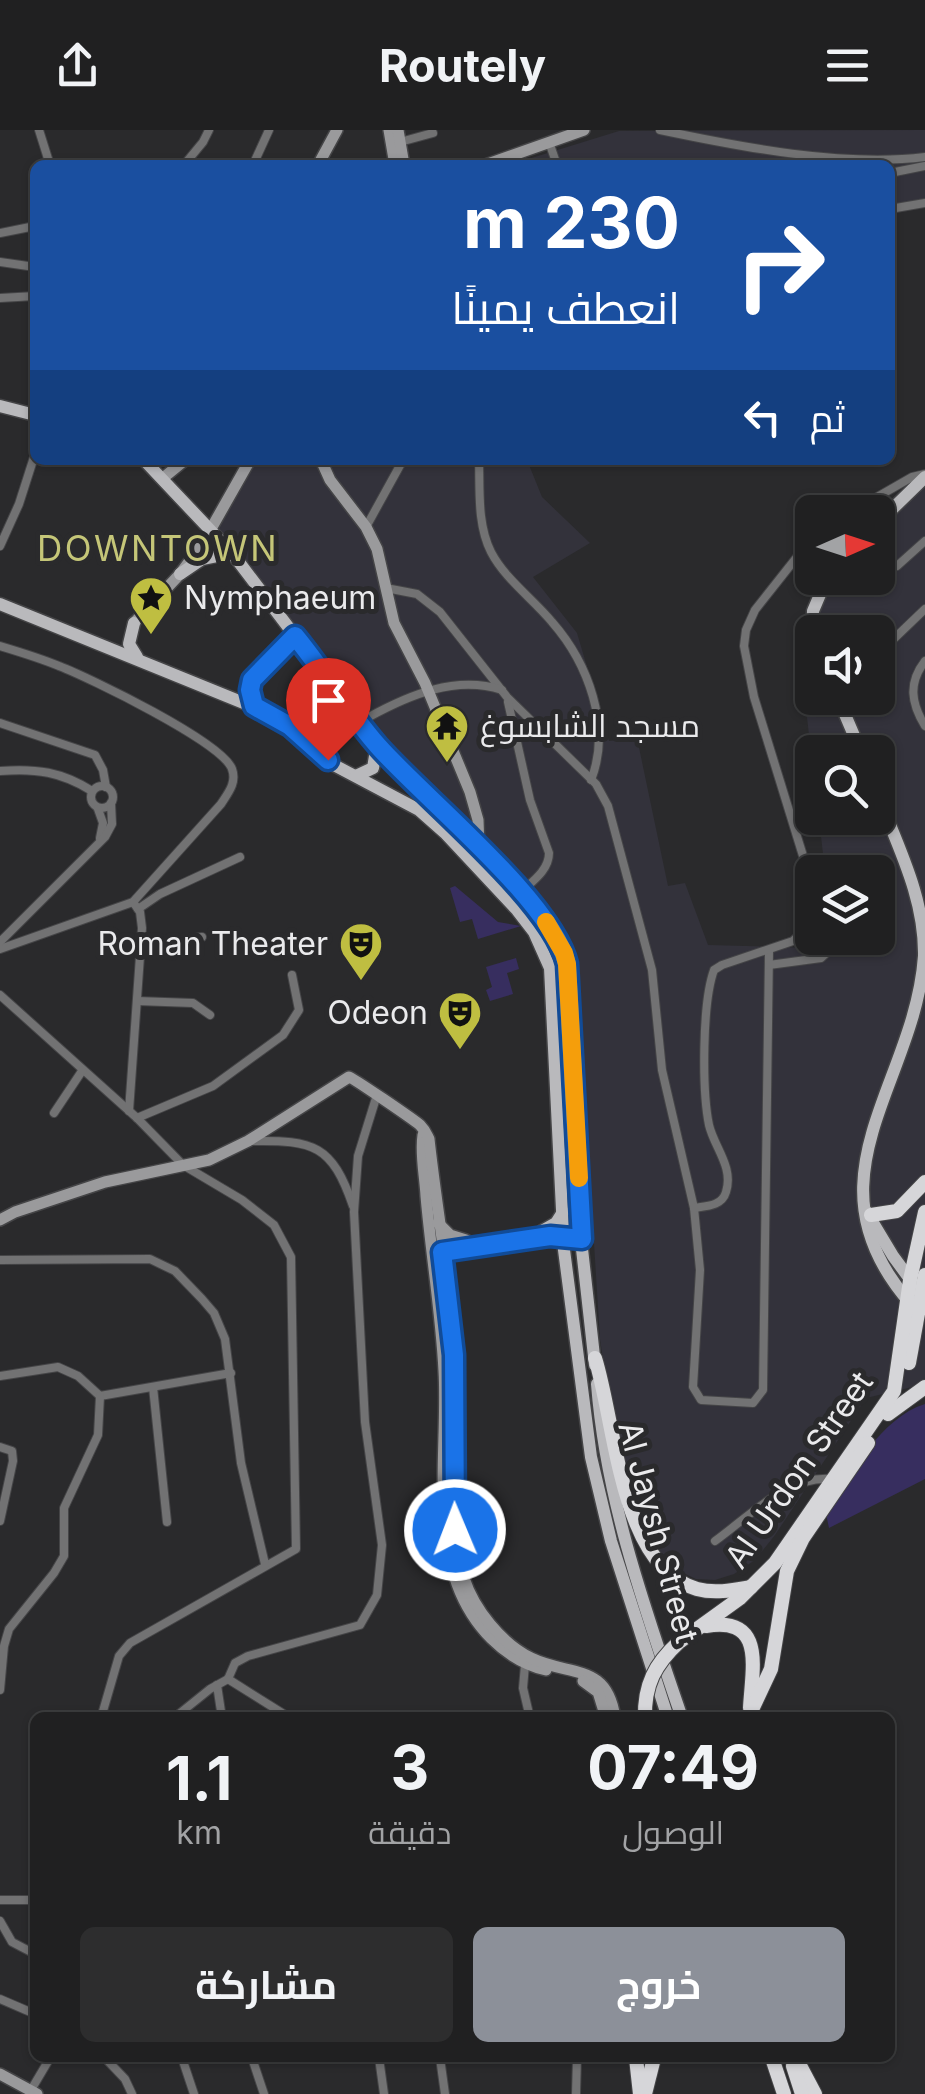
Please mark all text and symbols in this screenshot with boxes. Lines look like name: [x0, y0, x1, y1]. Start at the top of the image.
icon: share: [50, 38, 105, 93]
text: Routely: [379, 38, 546, 93]
icon: menu: [820, 38, 875, 93]
text: 230 m: [463, 180, 680, 265]
icon: right: [715, 200, 845, 330]
text: انعطف يمينًا: [451, 280, 680, 335]
icon: left: [735, 390, 790, 445]
text: ثم: [810, 395, 845, 441]
north arrow: [795, 495, 895, 595]
map controls: [795, 495, 895, 955]
district label: DOWNTOWN: [37, 527, 279, 569]
place icon: Nymphaeum: [128, 575, 174, 636]
place label: Nymphaeum: [184, 578, 376, 617]
button: sound: [795, 615, 895, 715]
pin: [286, 658, 371, 761]
icon: arrive: [301, 673, 356, 728]
temple icon: مسجد الشابسوغ: [424, 703, 470, 764]
place label: مسجد الشابسوغ: [480, 706, 700, 748]
button: search: [795, 735, 895, 835]
button: layers: [795, 855, 895, 955]
theatre icon: Roman Theater: [338, 921, 384, 982]
place label: Roman Theater: [97, 924, 328, 963]
theatre icon: Odeon: [437, 990, 483, 1051]
place label: Odeon: [327, 993, 428, 1032]
street label: Al Urdon Street: [716, 1364, 881, 1576]
street label: Al Jaysh Street: [610, 1417, 707, 1647]
position arrow: [403, 1478, 507, 1582]
text: 3: [390, 1731, 429, 1803]
text: 07:49: [587, 1731, 759, 1803]
text: 1.1: [166, 1742, 232, 1814]
text: km: [176, 1813, 222, 1852]
text: دقيقة: [368, 1813, 451, 1852]
text: الوصول: [622, 1813, 724, 1852]
button: مشاركة: [80, 1927, 453, 2042]
button: خروج: [473, 1927, 845, 2042]

